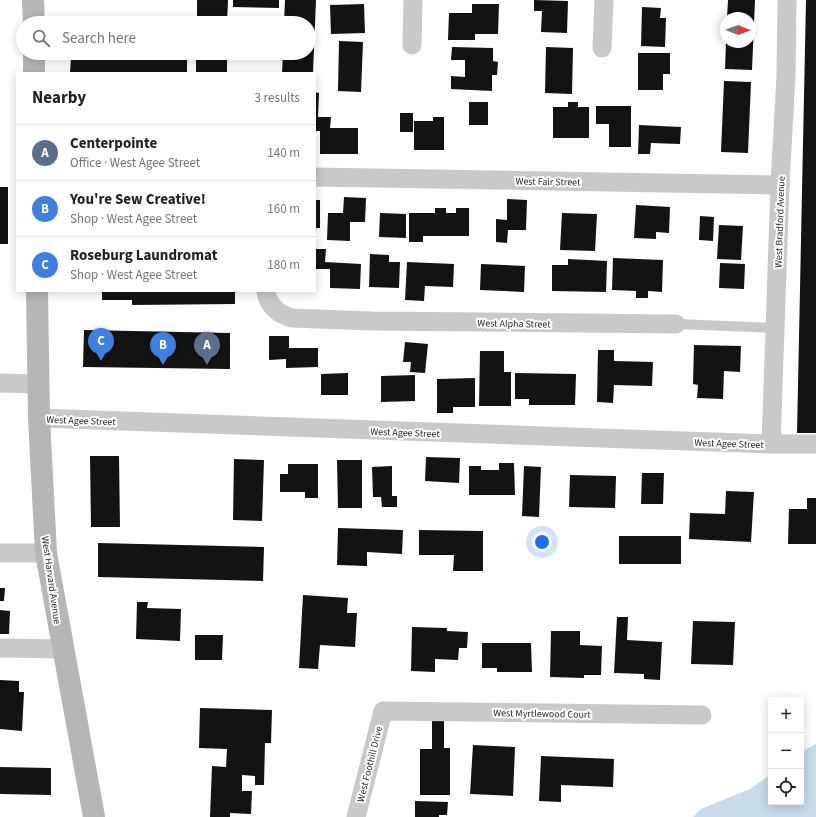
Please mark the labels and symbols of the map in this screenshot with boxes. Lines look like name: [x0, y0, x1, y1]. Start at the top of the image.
north arrow: [720, 12, 756, 48]
street label: West Fair Street: [515, 174, 581, 190]
street label: West Bradford Avenue: [771, 176, 789, 268]
street label: West Alpha Street: [477, 316, 551, 332]
pin: C: [88, 328, 114, 361]
pin: B: [150, 332, 176, 365]
pin: A: [194, 332, 220, 365]
street label: West Agee Street: [46, 413, 117, 429]
street label: West Agee Street: [370, 425, 441, 441]
street label: West Agee Street: [694, 436, 765, 452]
your location: [532, 532, 552, 552]
street label: West Harvard Avenue: [38, 535, 64, 625]
street label: West Myrtlewood Court: [493, 706, 591, 722]
street label: West Foothill Drive: [354, 725, 386, 804]

